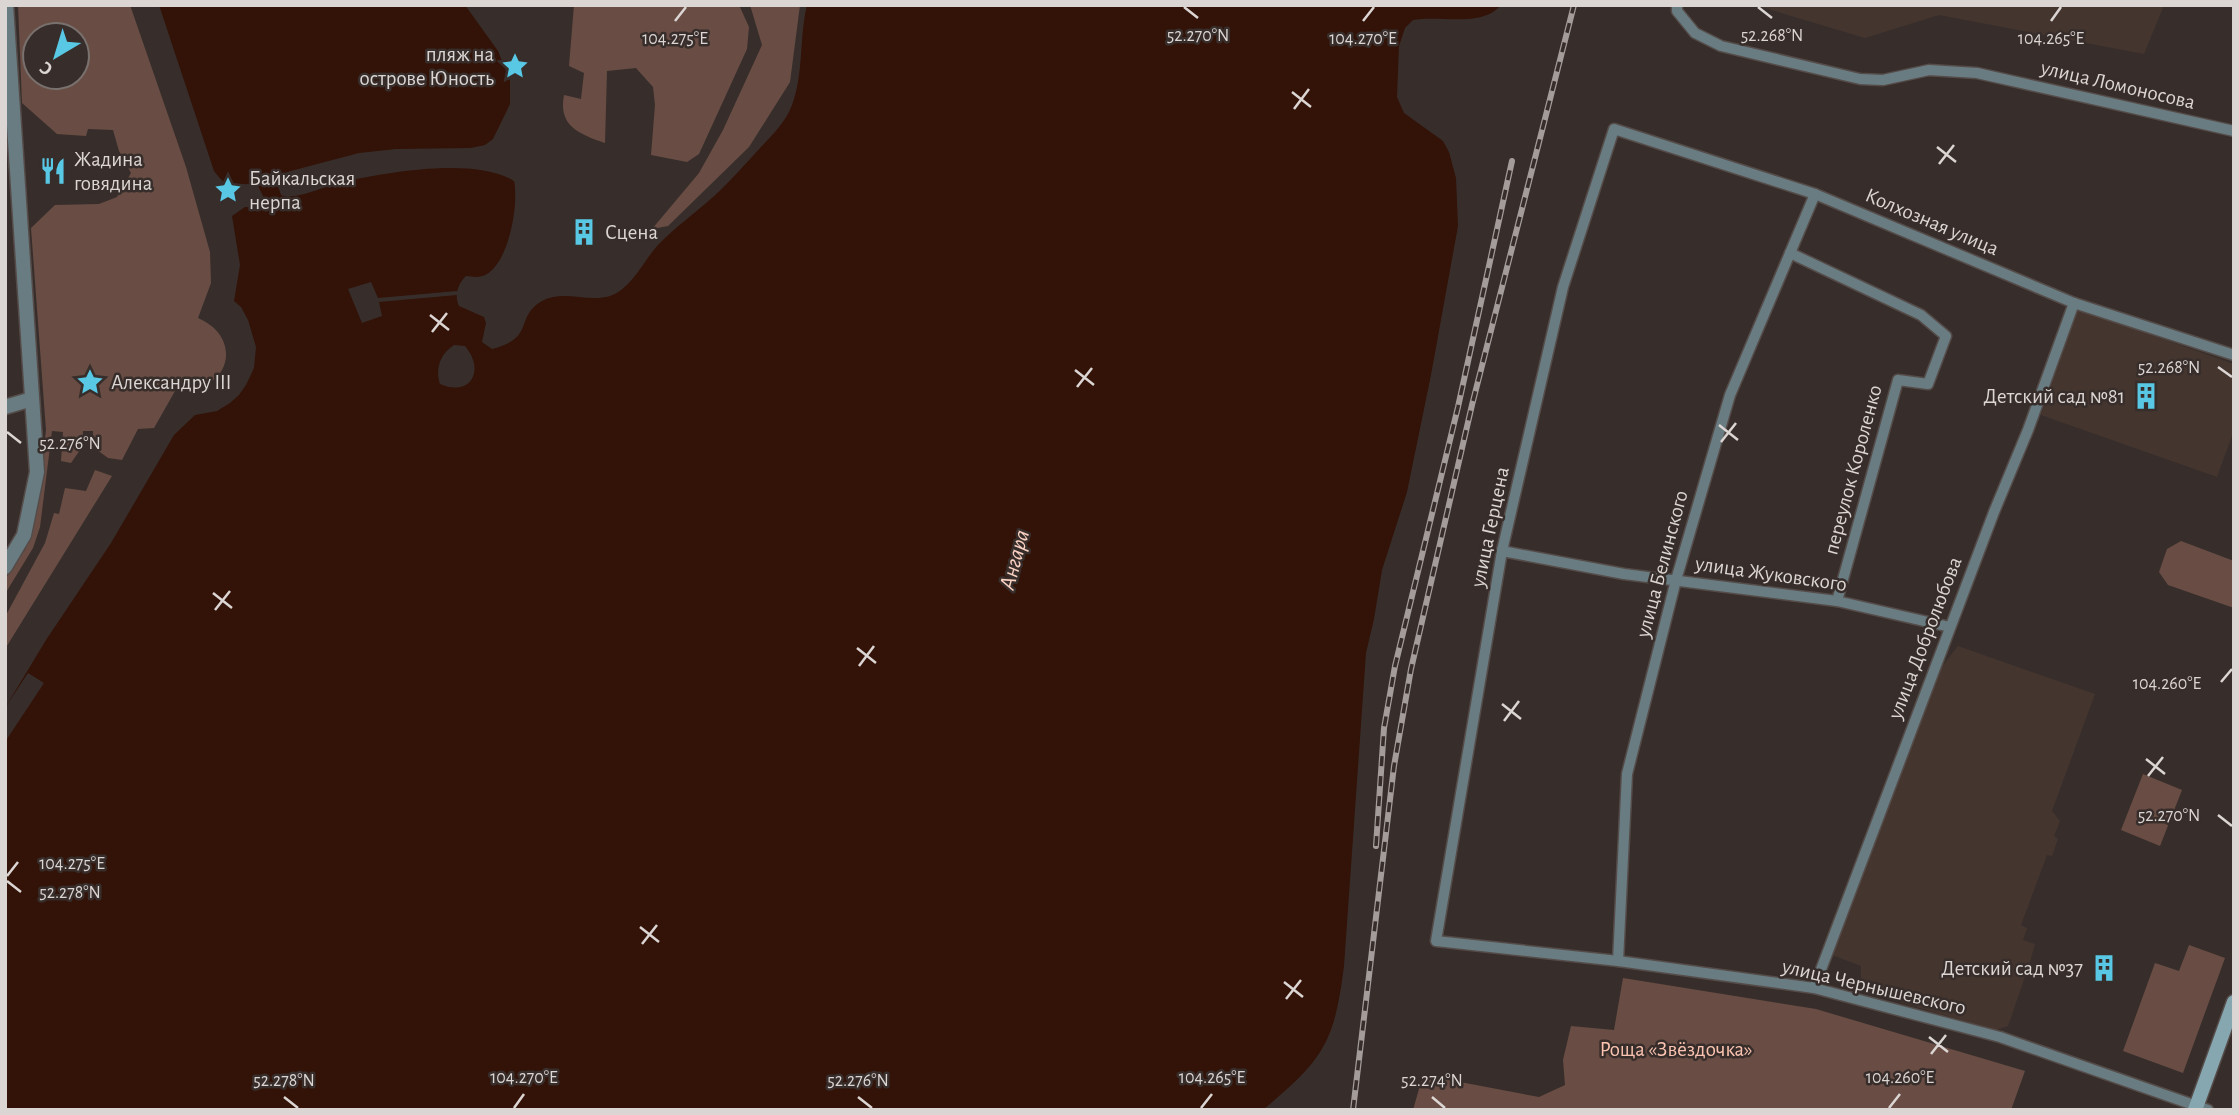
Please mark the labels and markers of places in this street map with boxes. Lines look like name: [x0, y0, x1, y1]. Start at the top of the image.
place label: пляж на острове Юность: [360, 44, 494, 89]
place icon: пляж на острове Юность: [500, 51, 530, 81]
place label: Жадина говядина: [74, 149, 153, 194]
restaurant icon: Жадина говядина: [38, 156, 68, 186]
place label: Байкальская нерпа: [249, 168, 355, 213]
place icon: Байкальская нерпа: [213, 175, 243, 205]
building icon: Сцена: [569, 217, 599, 247]
place label: Сцена: [605, 222, 659, 243]
place icon: Александру III: [75, 367, 105, 397]
place label: Александру III: [111, 372, 231, 393]
building icon: Детский сад №81: [2131, 381, 2161, 411]
place label: Детский сад №81: [1983, 386, 2125, 407]
building icon: Детский сад №37: [2089, 953, 2119, 983]
place label: Детский сад №37: [1941, 958, 2083, 979]

